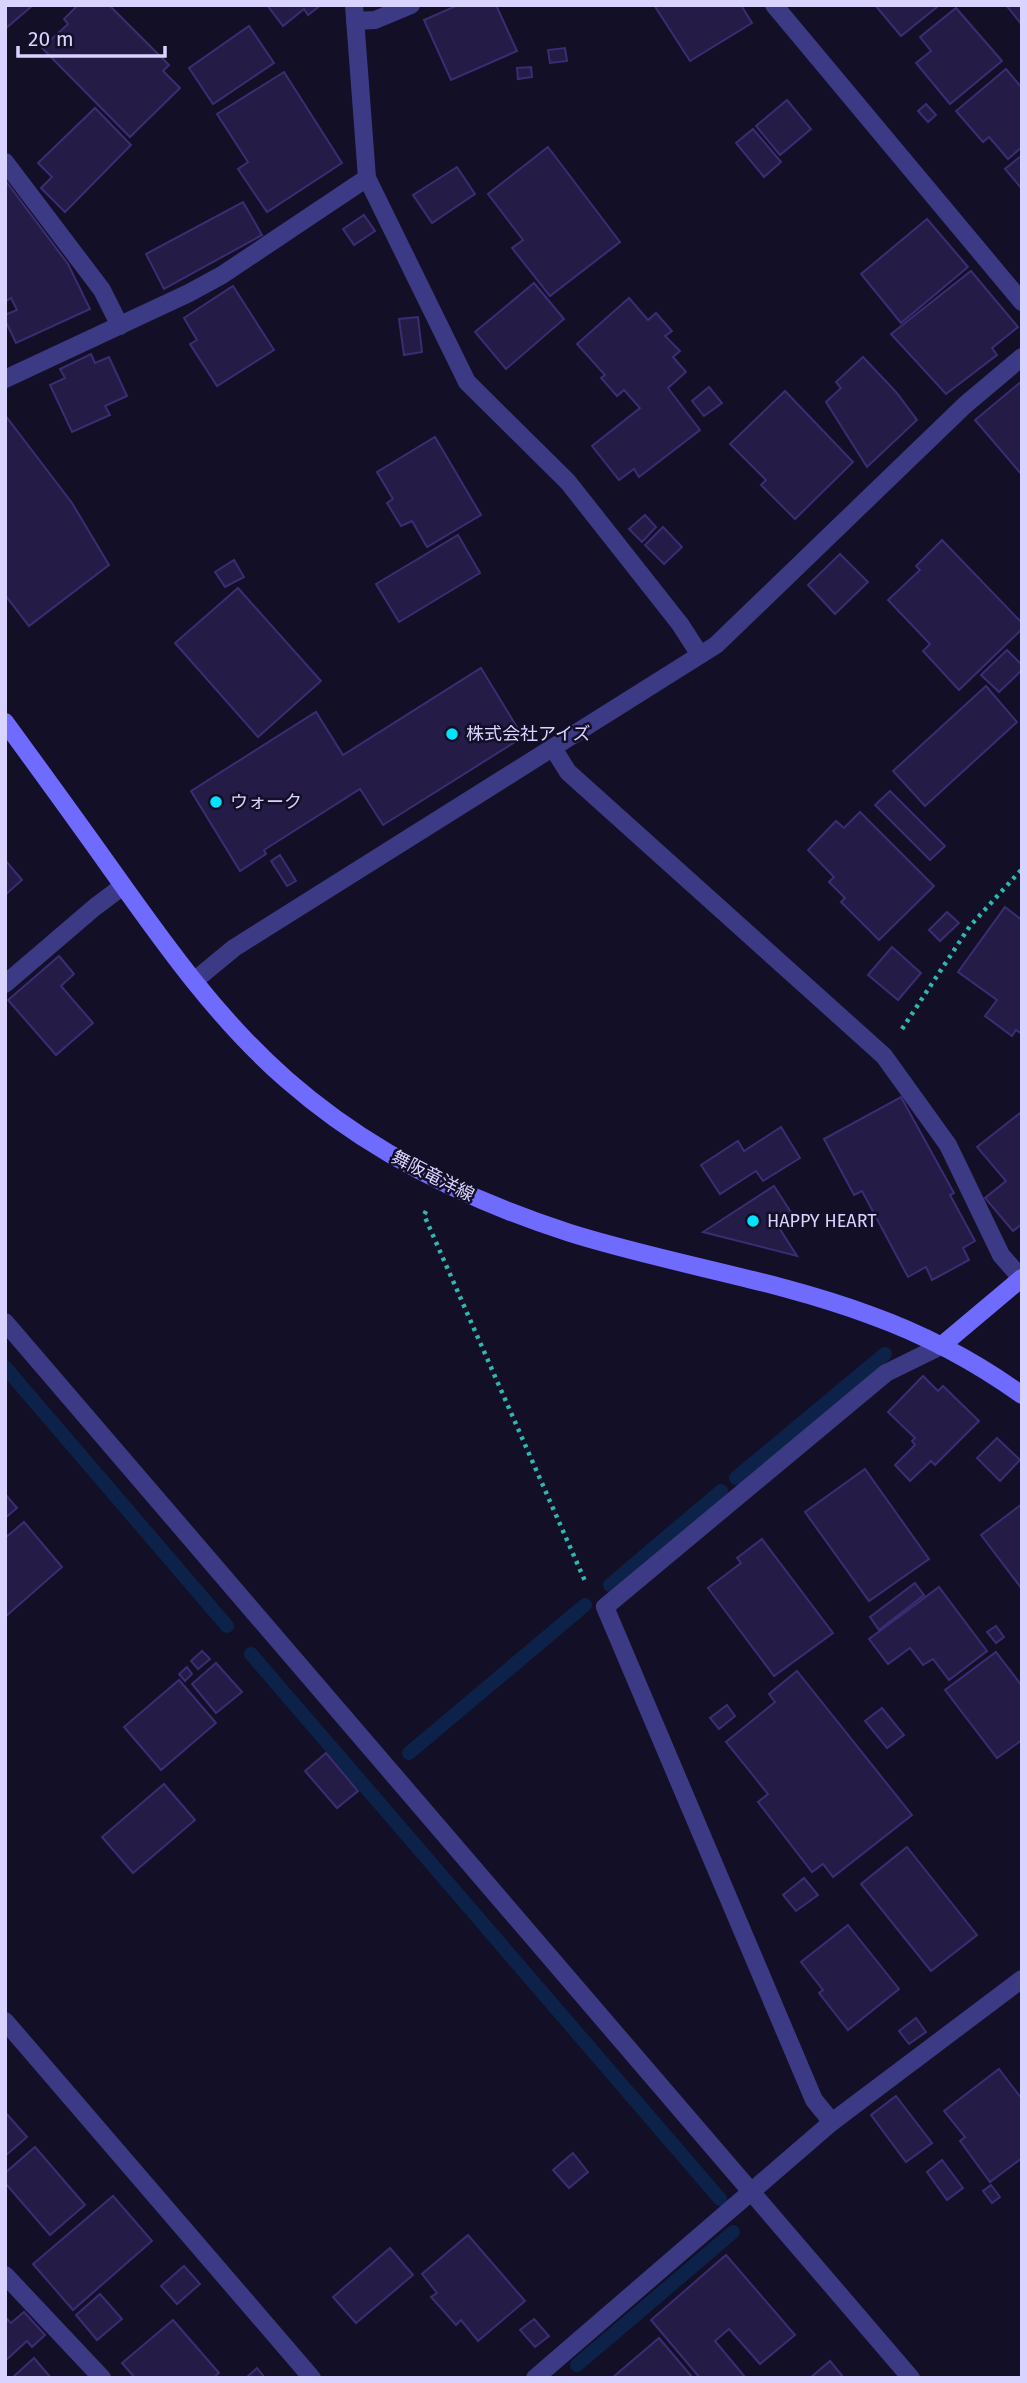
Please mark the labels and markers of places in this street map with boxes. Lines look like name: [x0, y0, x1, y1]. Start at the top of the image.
place label: 株式会社アイズ: [466, 723, 591, 745]
marker: 株式会社アイズ: [444, 726, 460, 742]
place label: ウォーク: [230, 791, 302, 813]
marker: ウォーク: [208, 794, 224, 810]
place label: HAPPY HEART: [767, 1210, 877, 1232]
marker: HAPPY HEART: [745, 1213, 761, 1229]

